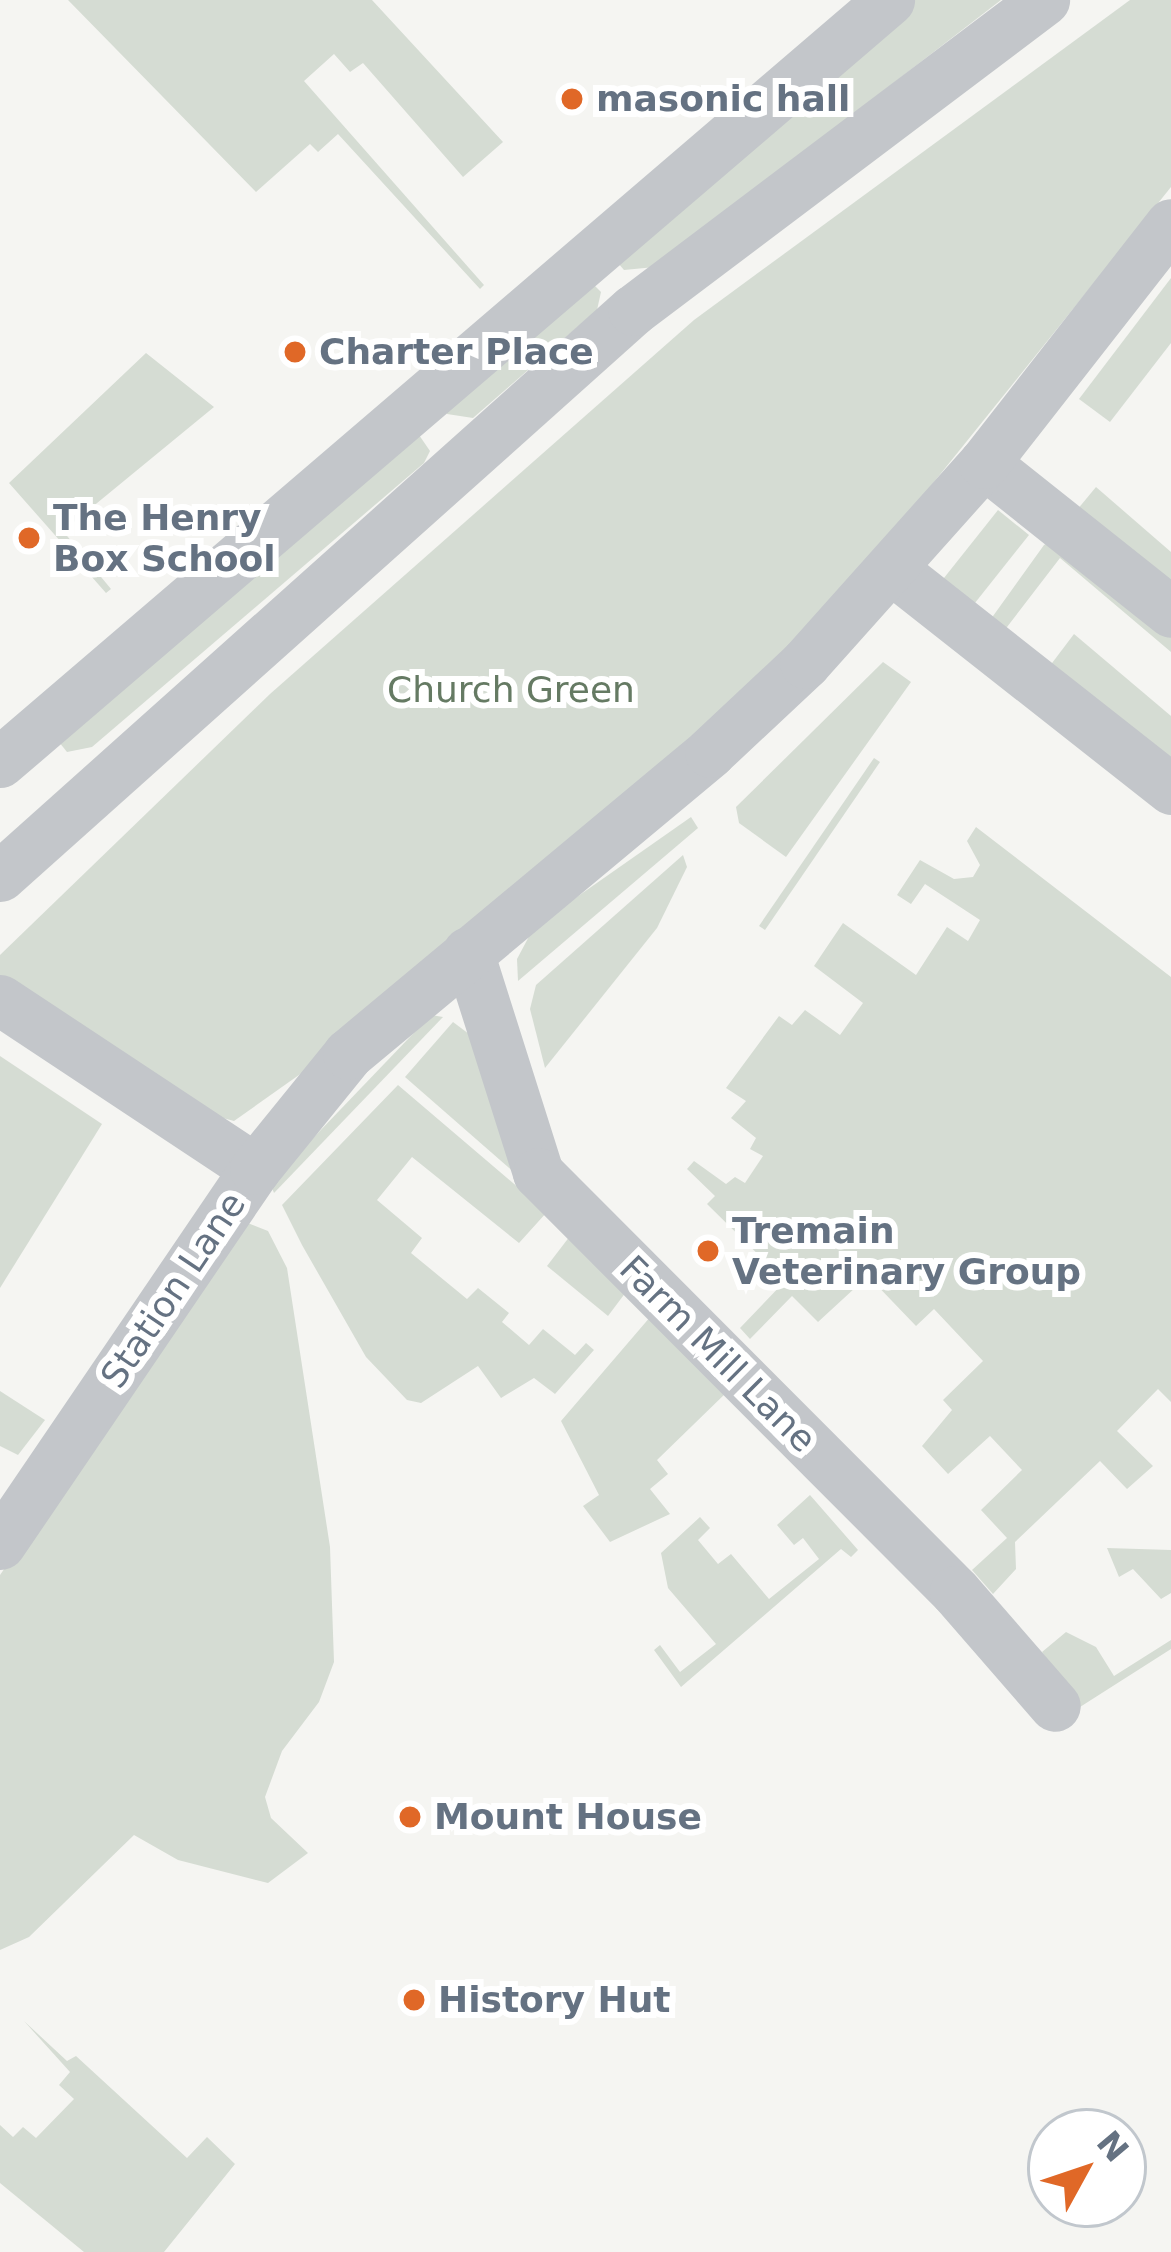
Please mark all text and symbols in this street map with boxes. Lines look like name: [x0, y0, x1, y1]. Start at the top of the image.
place label: masonic hall: [596, 77, 850, 121]
marker: masonic hall: [559, 86, 585, 112]
place label: Charter Place: [319, 330, 594, 374]
marker: Charter Place: [282, 339, 308, 365]
place label: The Henry Box School: [53, 495, 276, 580]
marker: The Henry Box School: [16, 525, 42, 551]
park label: Church Green: [387, 668, 635, 712]
street label: Station Lane: [92, 1184, 254, 1396]
place label: Tremain Veterinary Group: [732, 1208, 1081, 1293]
marker: Tremain Veterinary Group: [695, 1238, 721, 1264]
street label: Farm Mill Lane: [611, 1247, 825, 1461]
place label: Mount House: [434, 1795, 702, 1839]
marker: Mount House: [397, 1804, 423, 1830]
place label: History Hut: [438, 1978, 671, 2022]
marker: History Hut: [401, 1987, 427, 2013]
north arrow: [1027, 2108, 1147, 2228]
text: N: [1089, 2123, 1136, 2170]

